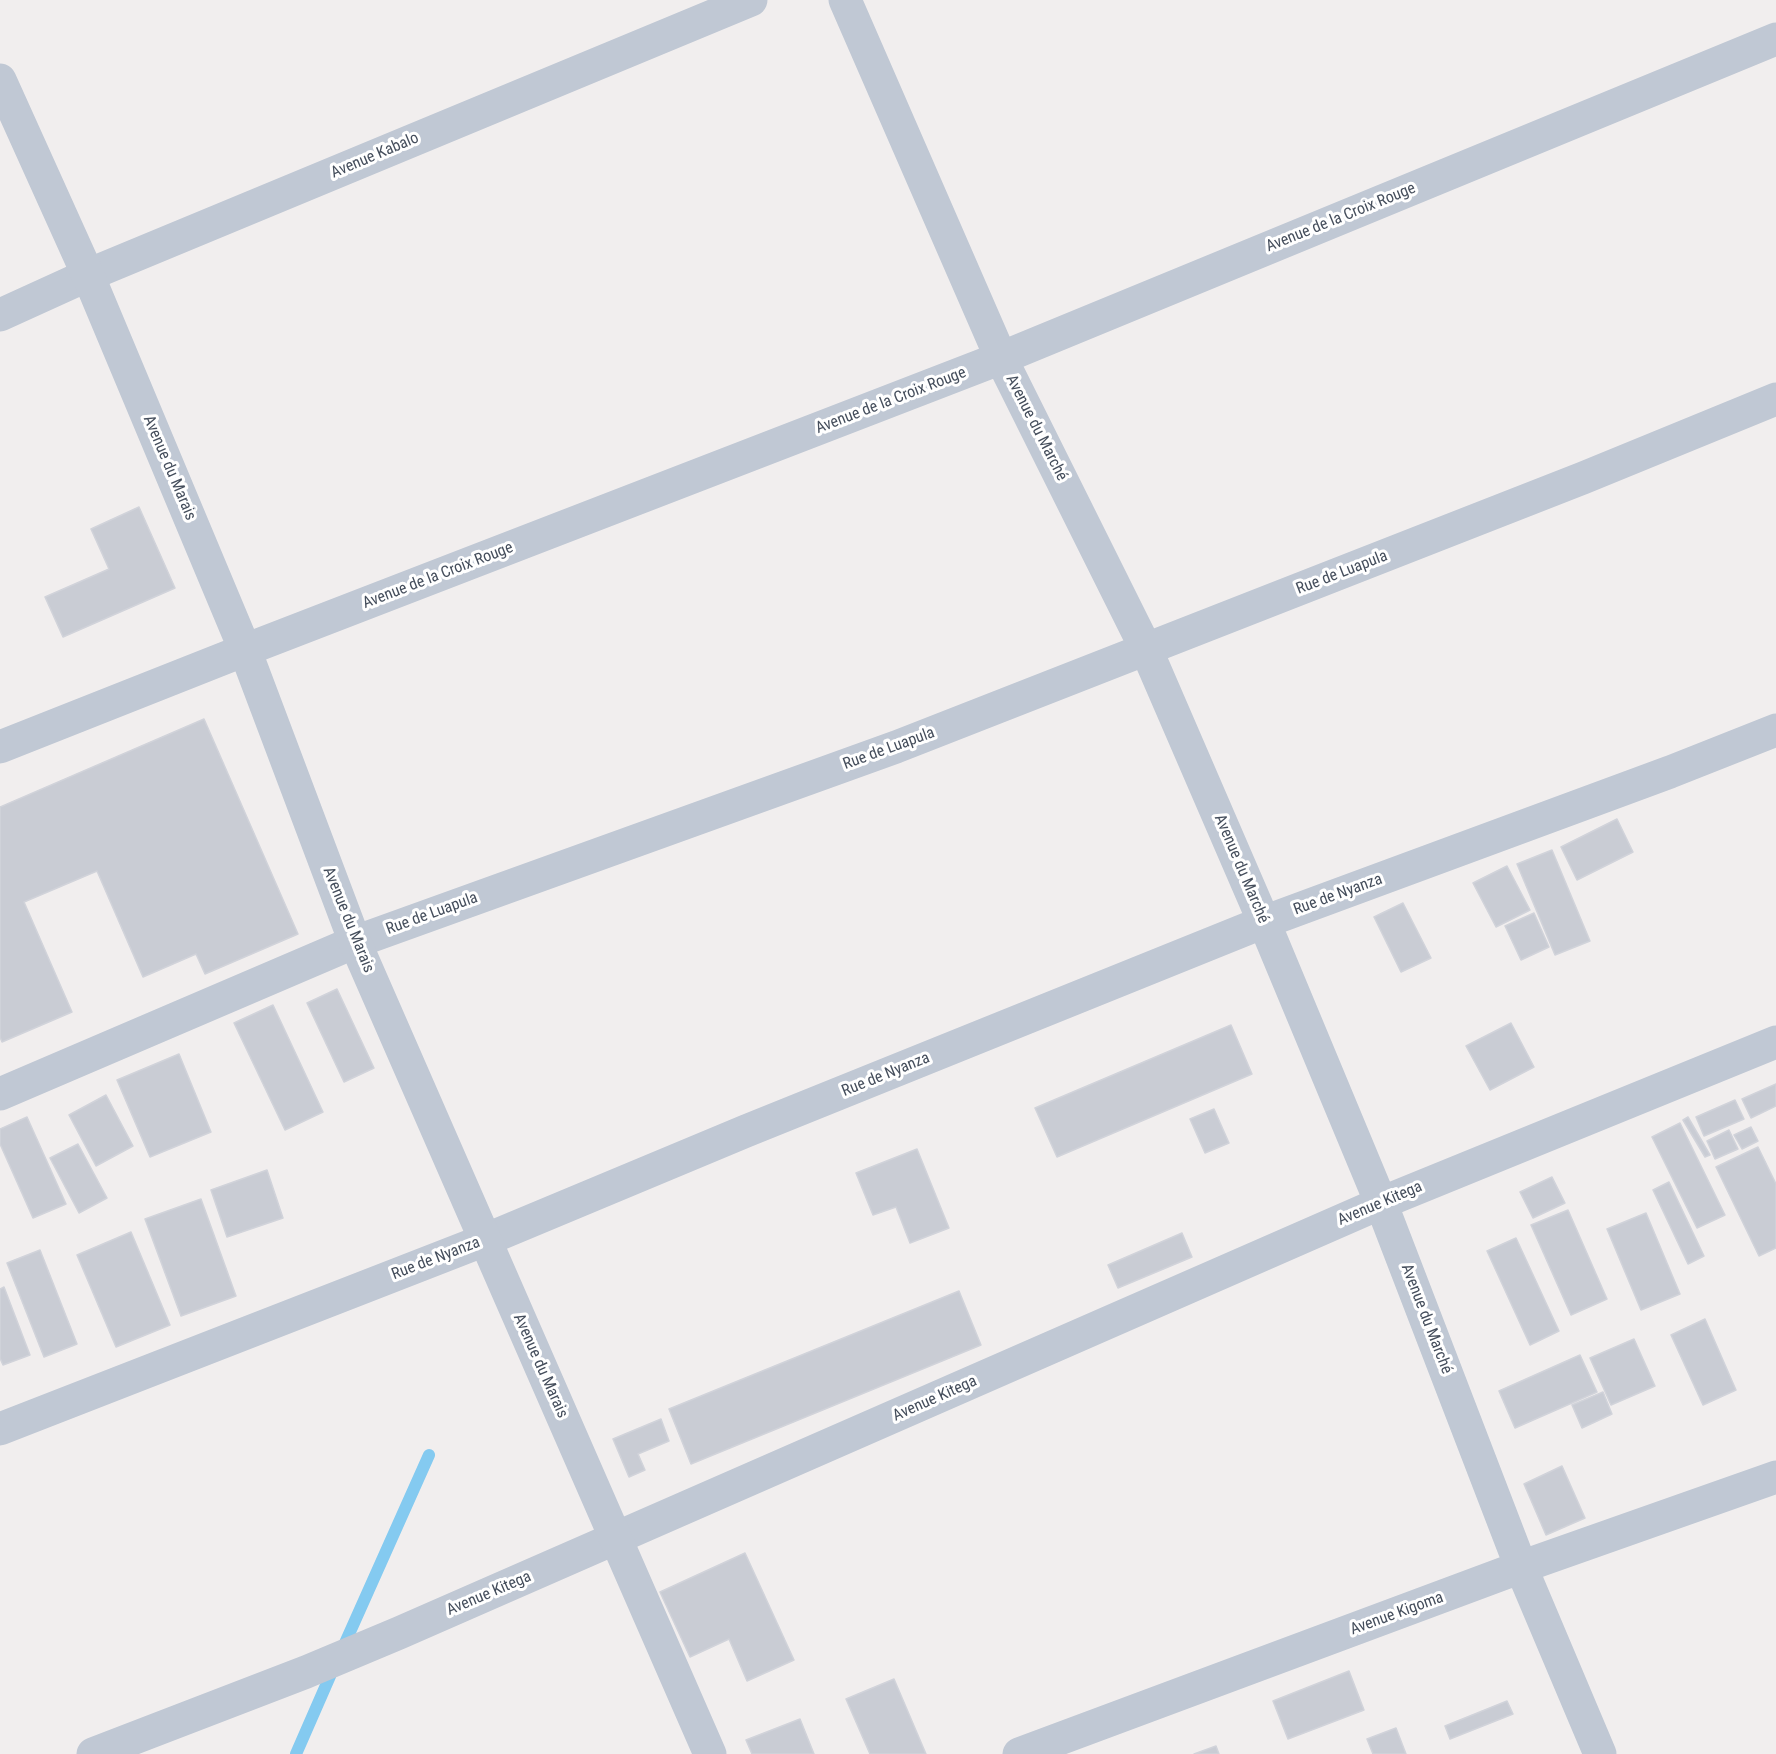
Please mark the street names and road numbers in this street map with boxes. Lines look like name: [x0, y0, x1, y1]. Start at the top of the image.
street label: Avenue Kabalo: [328, 129, 422, 183]
street label: Avenue de la Croix Rouge: [1263, 179, 1419, 257]
street label: Avenue de la Croix Rouge: [813, 363, 969, 439]
street label: Avenue du Marché: [1001, 372, 1071, 484]
street label: Avenue du Marais: [138, 413, 200, 523]
street label: Avenue de la Croix Rouge: [360, 538, 516, 614]
street label: Rue de Luapula: [1294, 547, 1390, 599]
street label: Rue de Luapula: [841, 724, 937, 774]
street label: Avenue du Marché: [1209, 812, 1273, 926]
street label: Avenue du Marais: [318, 864, 378, 976]
street label: Rue de Nyanza: [1291, 870, 1385, 920]
street label: Rue de Luapula: [384, 889, 480, 939]
street label: Rue de Nyanza: [839, 1049, 933, 1101]
street label: Avenue Kitega: [1335, 1178, 1425, 1230]
street label: Rue de Nyanza: [389, 1233, 483, 1285]
street label: Avenue du Marché: [1396, 1261, 1456, 1377]
street label: Avenue du Marais: [508, 1311, 572, 1421]
street label: Avenue Kitega: [890, 1372, 980, 1426]
street label: Avenue Kitega: [444, 1568, 534, 1620]
street label: Avenue Kigoma: [1348, 1588, 1446, 1640]

